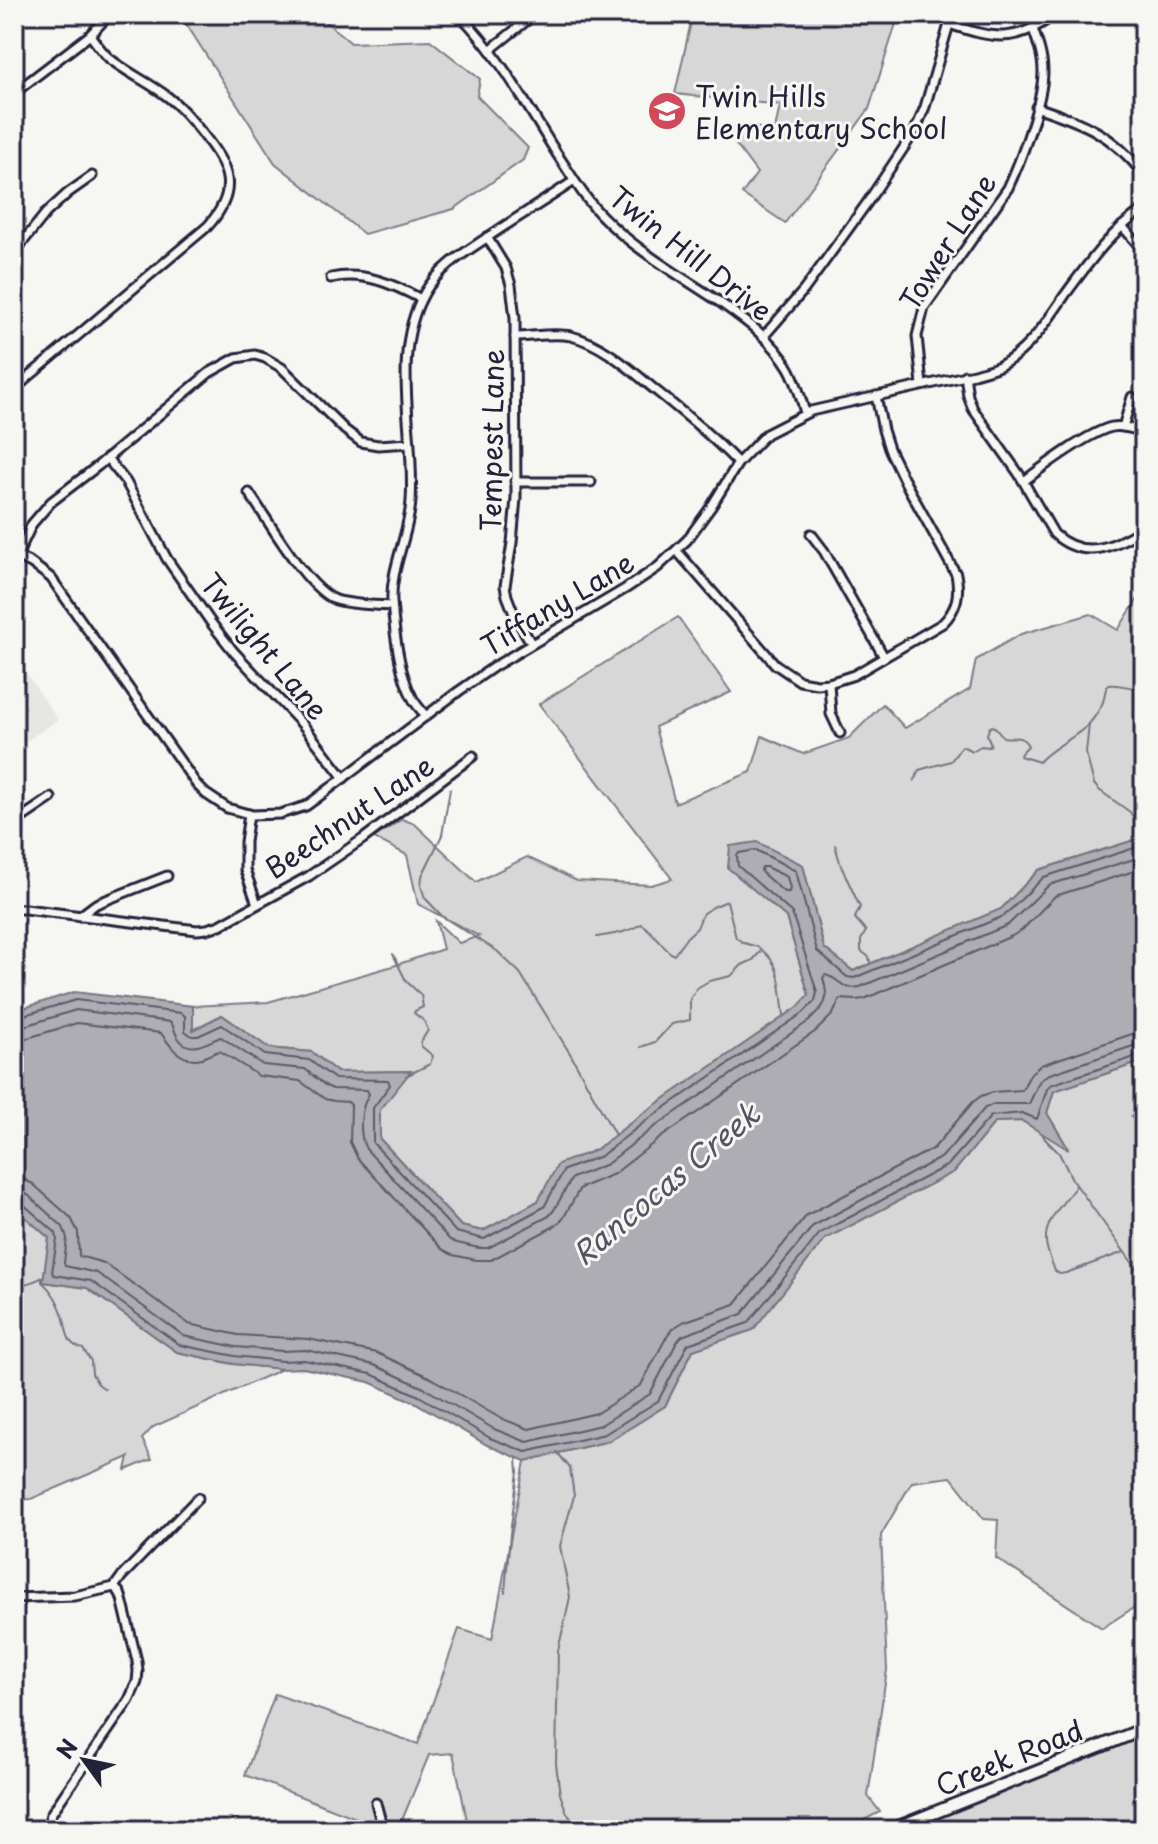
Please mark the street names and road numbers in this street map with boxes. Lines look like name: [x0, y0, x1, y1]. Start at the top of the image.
street label: Tower Lane: [888, 164, 1006, 318]
street label: Twin Hill Drive: [600, 175, 782, 331]
street label: Tempest Lane: [468, 349, 514, 531]
street label: Tiffany Lane: [472, 540, 642, 666]
street label: Twilight Lane: [191, 563, 339, 729]
street label: Beechnut Lane: [256, 743, 442, 889]
street label: Creek Road: [929, 1708, 1089, 1806]

